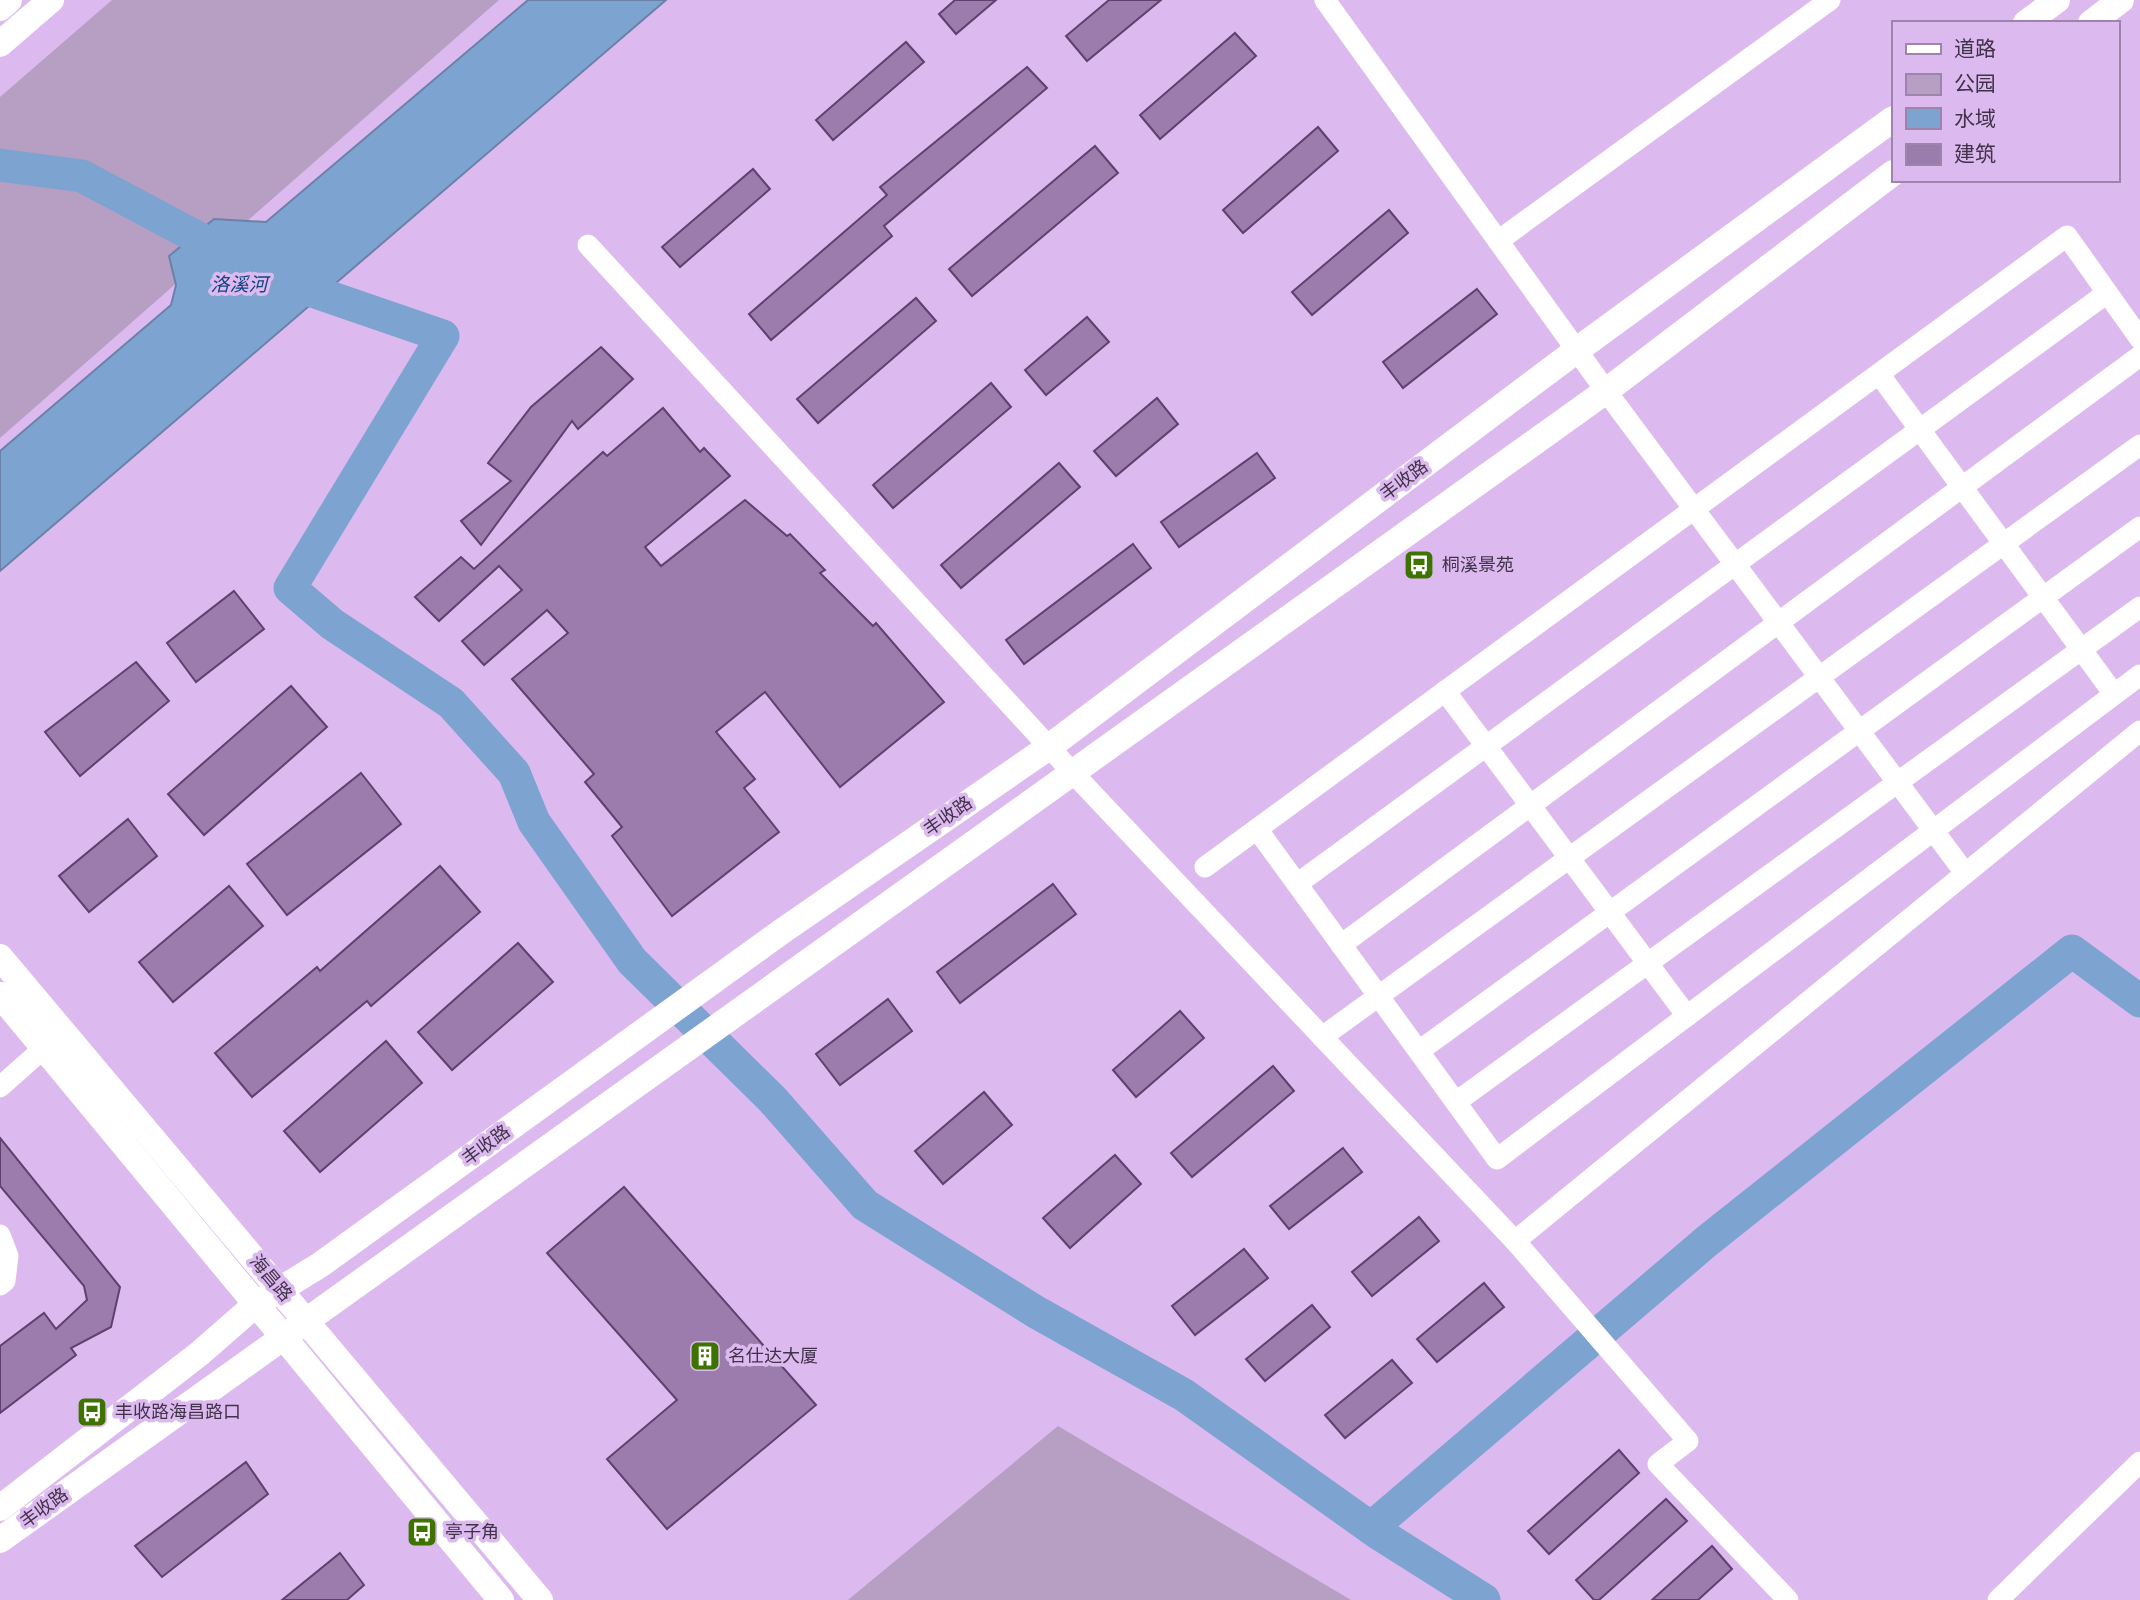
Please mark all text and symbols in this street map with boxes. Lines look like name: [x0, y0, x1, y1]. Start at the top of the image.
legend: [1892, 21, 2119, 182]
text: 道路: [1954, 36, 1996, 61]
text: 公园: [1954, 71, 1996, 96]
text: 水域: [1954, 106, 1996, 131]
text: 建筑: [1954, 141, 1996, 166]
water label: 洛溪河: [210, 273, 271, 295]
street label: 丰收路: [1376, 455, 1432, 504]
bus stop icon: 桐溪景苑: [1402, 548, 1436, 582]
place label: 桐溪景苑: [1442, 554, 1514, 575]
street label: 丰收路: [920, 792, 976, 840]
street label: 丰收路: [458, 1120, 514, 1169]
street label: 海昌路: [246, 1250, 297, 1305]
building icon: 名仕达大厦: [688, 1339, 722, 1373]
place label: 名仕达大厦: [728, 1345, 818, 1366]
bus stop icon: 丰收路海昌路口: [75, 1395, 109, 1429]
place label: 丰收路海昌路口: [115, 1401, 241, 1422]
street label: 丰收路: [16, 1483, 72, 1532]
bus stop icon: 亭子角: [405, 1515, 439, 1549]
place label: 亭子角: [445, 1521, 499, 1542]

